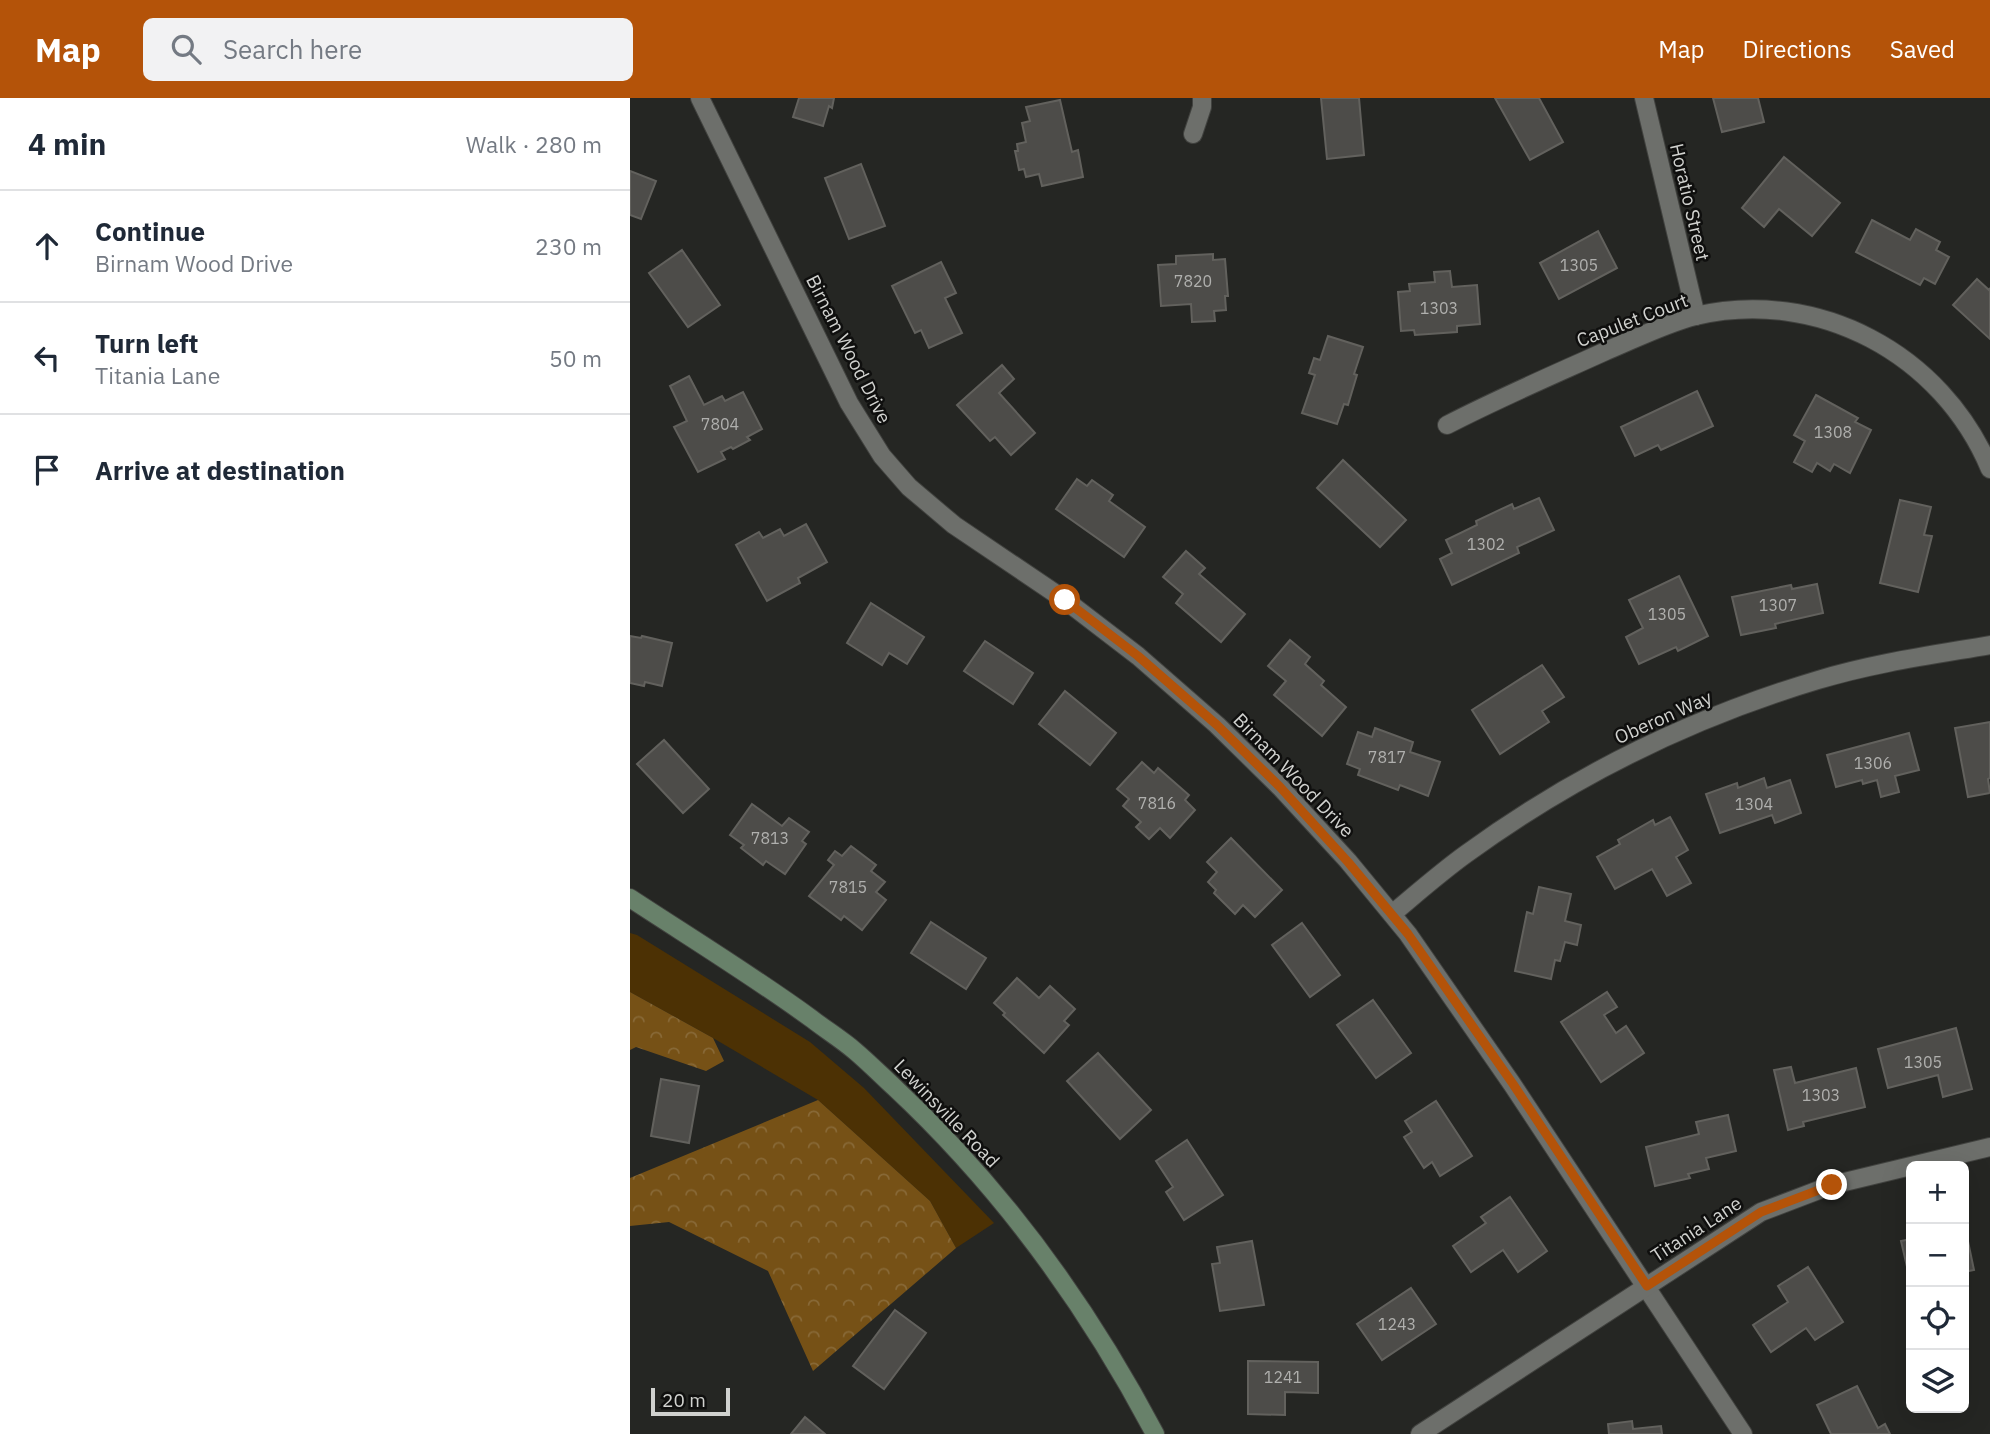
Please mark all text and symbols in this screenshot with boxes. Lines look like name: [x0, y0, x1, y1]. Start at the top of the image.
search box: [143, 18, 633, 81]
text: Map: [35, 28, 101, 71]
icon: search: [167, 30, 205, 68]
text: Search here: [223, 32, 362, 66]
text: Map: [1658, 33, 1704, 65]
text: Directions: [1742, 33, 1852, 65]
text: Saved: [1890, 33, 1955, 65]
text: 4 min: [28, 124, 106, 163]
text: Walk · 280 m: [466, 129, 602, 159]
street label: Horatio Street: [1665, 141, 1715, 263]
text: Continue: [95, 214, 205, 248]
icon: ahead: [28, 227, 66, 265]
text: 230 m: [535, 231, 602, 261]
text: Birnam Wood Drive: [95, 248, 293, 278]
house number: 1305: [1560, 255, 1598, 275]
street label: Birnam Wood Drive: [801, 271, 897, 427]
house number: 7820: [1174, 271, 1212, 291]
street label: Capulet Court: [1573, 288, 1691, 352]
house number: 1303: [1420, 298, 1458, 318]
text: Turn left: [95, 326, 198, 360]
icon: left: [28, 339, 66, 377]
text: 50 m: [549, 343, 602, 373]
text: Titania Lane: [95, 360, 220, 390]
house number: 7804: [701, 414, 739, 434]
house number: 1308: [1814, 422, 1852, 442]
icon: arrive: [28, 451, 66, 489]
text: Arrive at destination: [95, 453, 345, 487]
house number: 1302: [1467, 534, 1505, 554]
route start: [1049, 584, 1080, 615]
house number: 1307: [1759, 595, 1797, 615]
house number: 1305: [1648, 604, 1686, 624]
street label: Oberon Way: [1611, 685, 1716, 749]
street label: Birnam Wood Drive: [1229, 708, 1359, 842]
house number: 7817: [1368, 747, 1406, 767]
house number: 1306: [1854, 753, 1892, 773]
house number: 7816: [1138, 793, 1176, 813]
house number: 1304: [1735, 794, 1773, 814]
house number: 7813: [751, 828, 789, 848]
house number: 7815: [829, 877, 867, 897]
house number: 1305: [1904, 1052, 1942, 1072]
street label: Lewinsville Road: [889, 1054, 1005, 1172]
house number: 1303: [1802, 1085, 1840, 1105]
map controls: [1906, 1161, 1969, 1413]
button: +: [1906, 1161, 1969, 1224]
route end: [1816, 1169, 1847, 1200]
street label: Titania Lane: [1646, 1191, 1746, 1267]
button: −: [1906, 1224, 1969, 1287]
button: locate: [1906, 1287, 1969, 1350]
house number: 1243: [1378, 1314, 1416, 1334]
button: layers: [1906, 1350, 1969, 1413]
house number: 1241: [1264, 1367, 1302, 1387]
scale bar: [651, 1385, 730, 1417]
text: 20 m: [662, 1388, 706, 1412]

